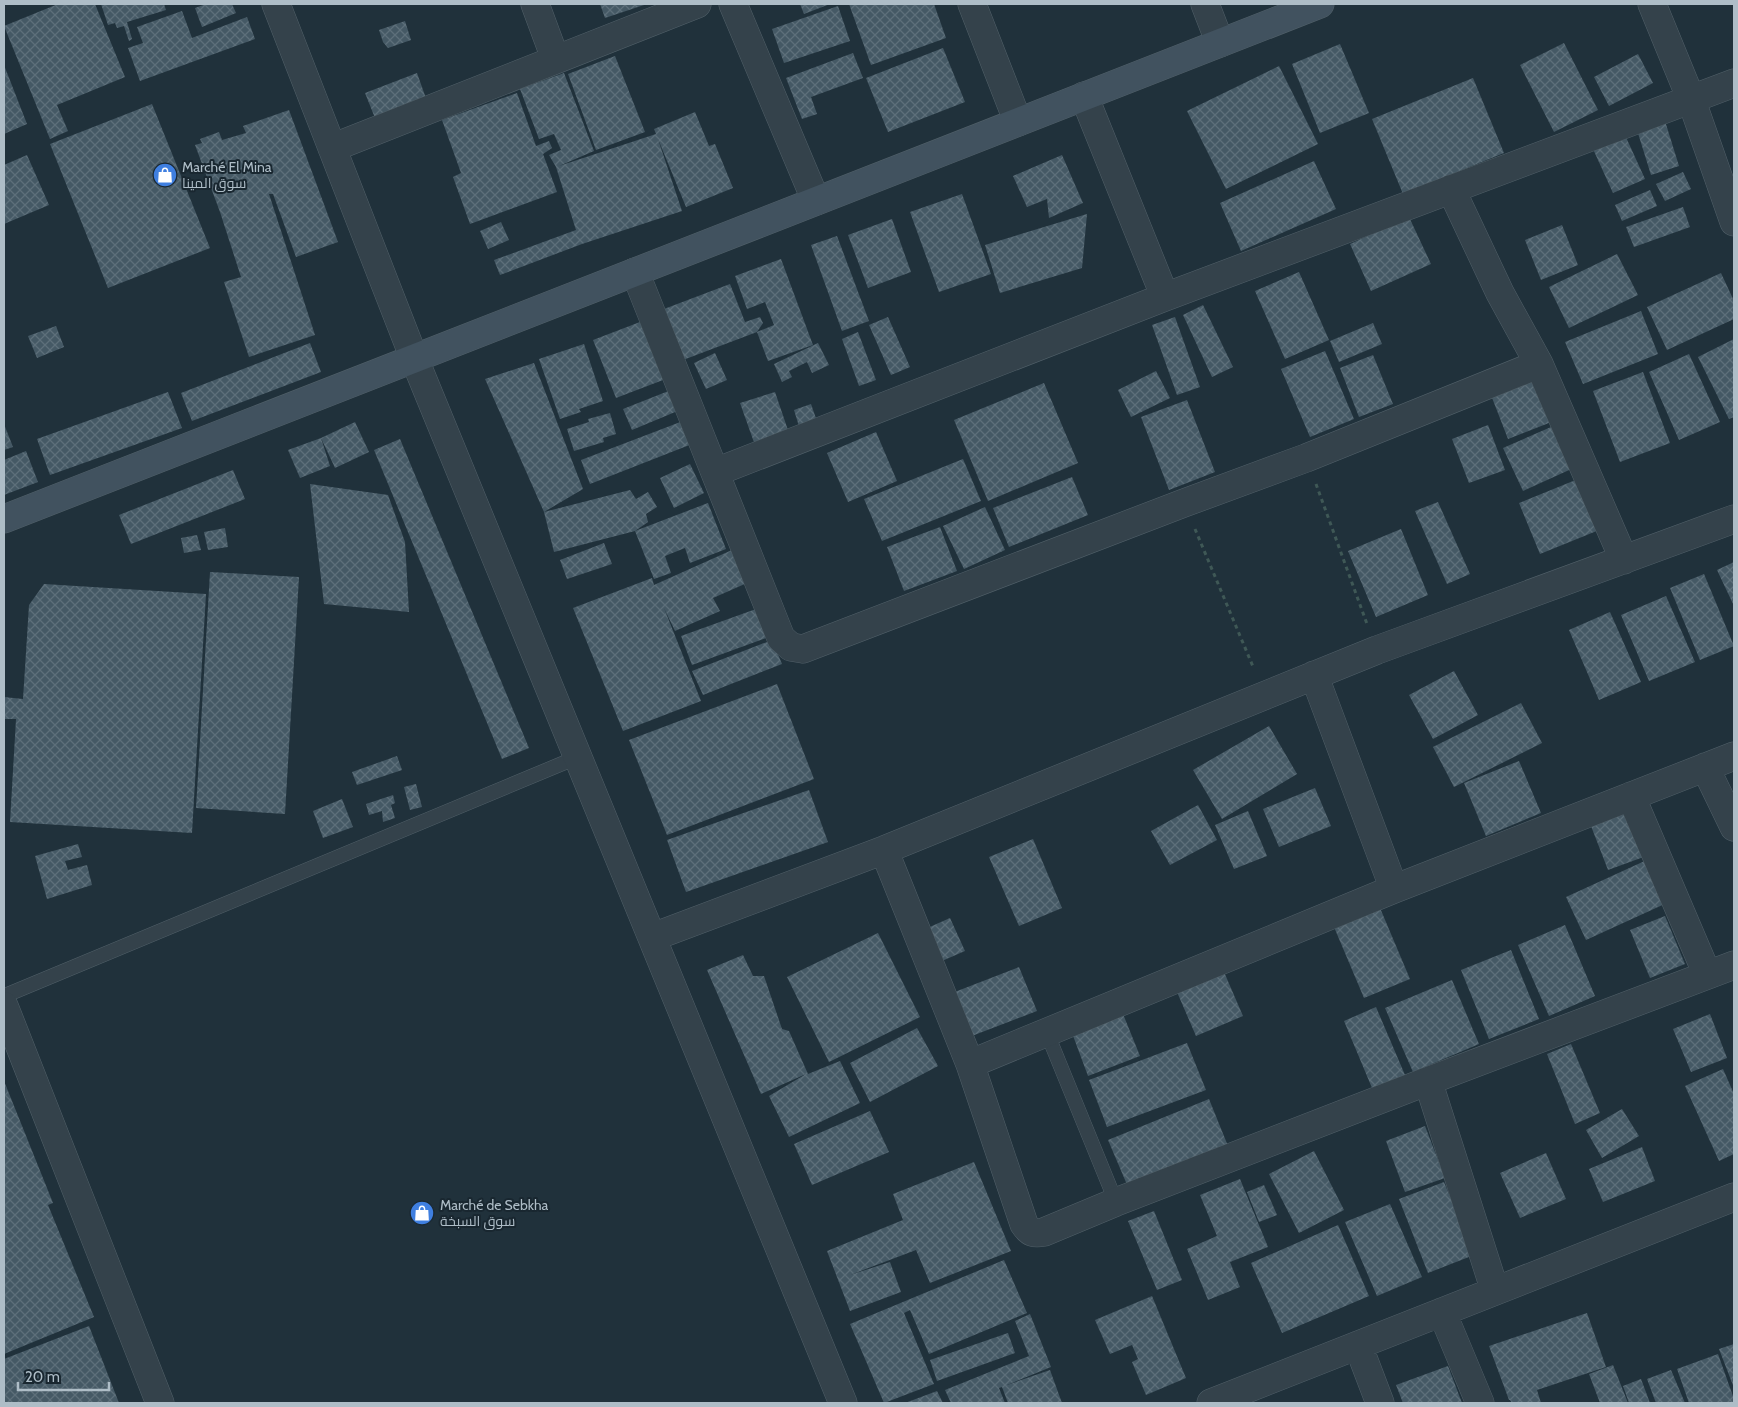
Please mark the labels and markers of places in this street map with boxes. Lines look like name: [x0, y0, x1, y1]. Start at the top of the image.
place label: Marché El Mina سوق المينا: [182, 158, 272, 192]
shop icon: Marché El Mina سوق المينا: [152, 162, 178, 188]
place label: Marché de Sebkha سوق السبخة: [440, 1196, 549, 1230]
shop icon: Marché de Sebkha سوق السبخة: [409, 1200, 435, 1226]

